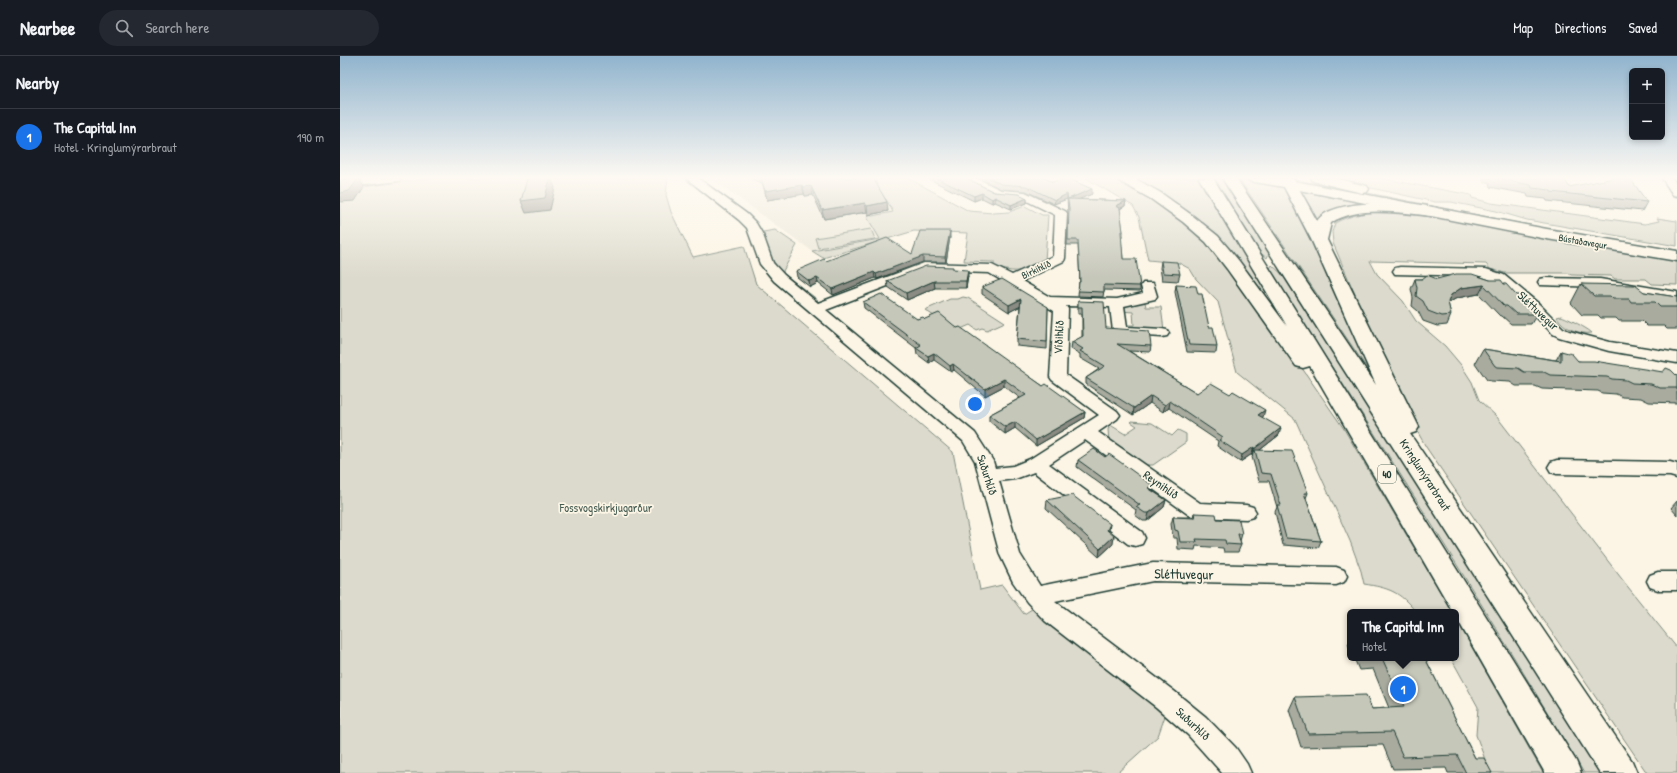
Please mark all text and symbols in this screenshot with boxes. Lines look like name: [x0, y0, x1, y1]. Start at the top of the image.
search box: [99, 10, 379, 46]
text: Nearbee: [20, 15, 75, 41]
icon: search: [113, 17, 135, 39]
text: Search here: [145, 17, 210, 38]
text: Map: [1513, 18, 1533, 37]
text: Directions: [1555, 18, 1606, 37]
text: Saved: [1628, 18, 1657, 37]
map controls: [1629, 68, 1665, 140]
button: +: [1629, 68, 1665, 104]
text: Nearby: [16, 71, 59, 94]
button: −: [1629, 104, 1665, 140]
text: The Capital Inn: [54, 117, 136, 138]
text: 1: [27, 128, 31, 146]
text: 190 m: [297, 128, 324, 146]
text: Hotel · Kringlumýrarbraut: [54, 138, 177, 156]
street label: Bústaðavegur: [1558, 231, 1608, 252]
street label: Birkihlíð: [1019, 257, 1053, 282]
street label: Sléttuvegur: [1514, 287, 1563, 334]
street label: Víðihlíð: [1049, 319, 1068, 354]
your location: [965, 394, 985, 414]
street label: Kringlumýrarbraut: [1396, 435, 1456, 515]
street label: Suðurhlíð: [973, 452, 1002, 497]
road number: 40: [1378, 465, 1396, 483]
street label: Reynihlíð: [1140, 466, 1183, 503]
park label: Fossvogskirkjugarður: [559, 499, 653, 516]
street label: Sléttuvegur: [1154, 563, 1214, 585]
popup: [1347, 609, 1459, 661]
text: The Capital Inn: [1362, 616, 1444, 637]
text: Hotel: [1362, 637, 1386, 655]
pin: 1: [1390, 674, 1416, 704]
street label: Suðurhlíð: [1172, 703, 1214, 744]

